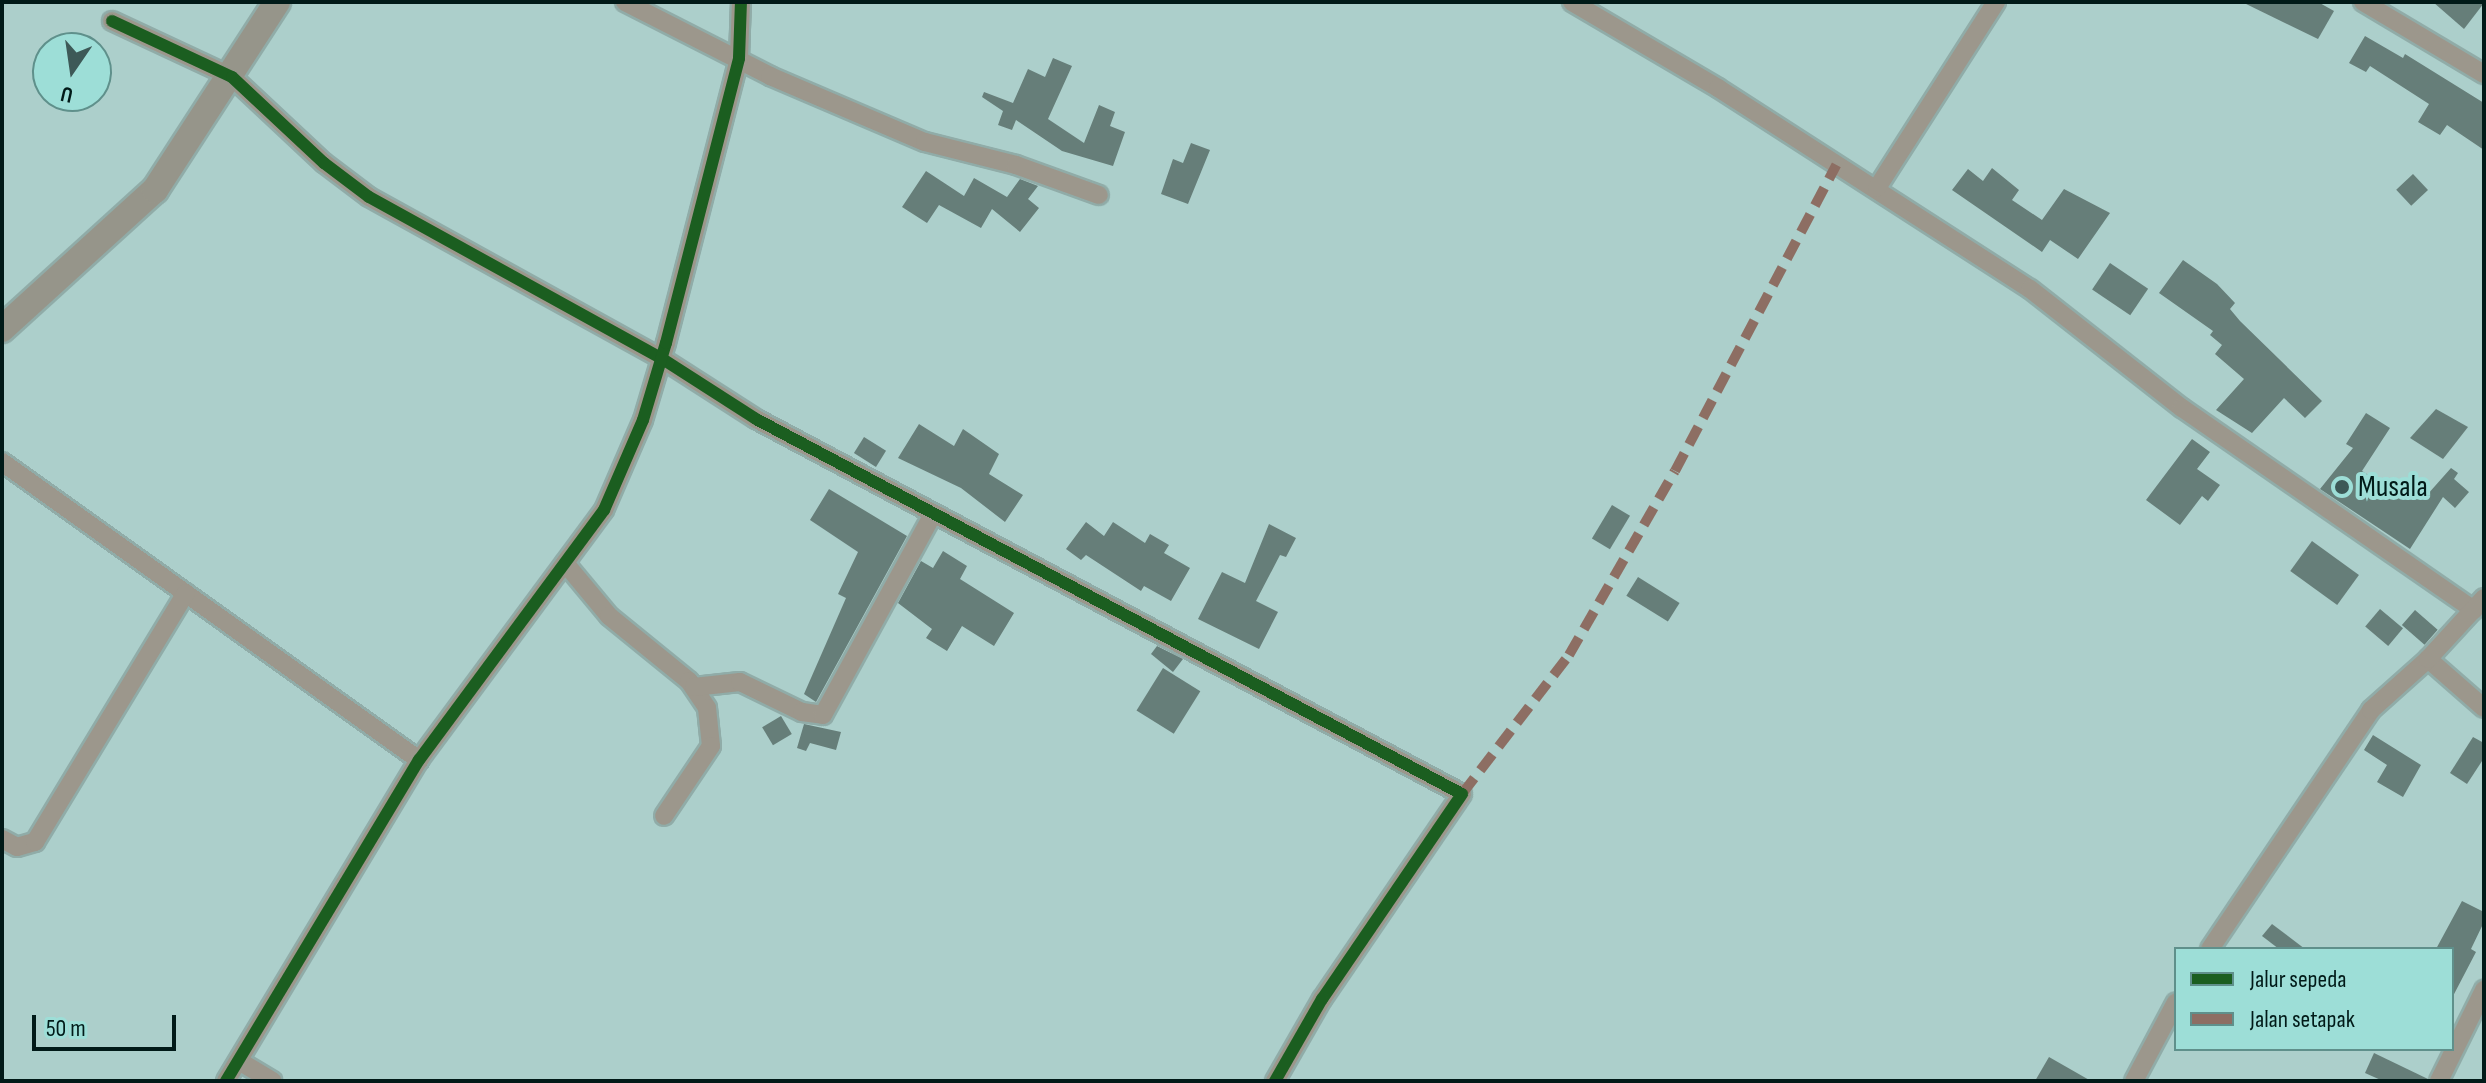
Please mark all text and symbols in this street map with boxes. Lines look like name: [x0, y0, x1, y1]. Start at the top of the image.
north arrow: [32, 32, 112, 112]
text: U: [58, 79, 76, 108]
place label: Musala: [2358, 469, 2428, 505]
marker: Musala: [2333, 478, 2351, 496]
legend: [2174, 947, 2454, 1051]
text: Jalur sepeda: [2250, 965, 2346, 994]
scale bar: [36, 999, 180, 1049]
text: Jalan setapak: [2250, 1005, 2355, 1034]
text: 50 m: [46, 1014, 86, 1043]

